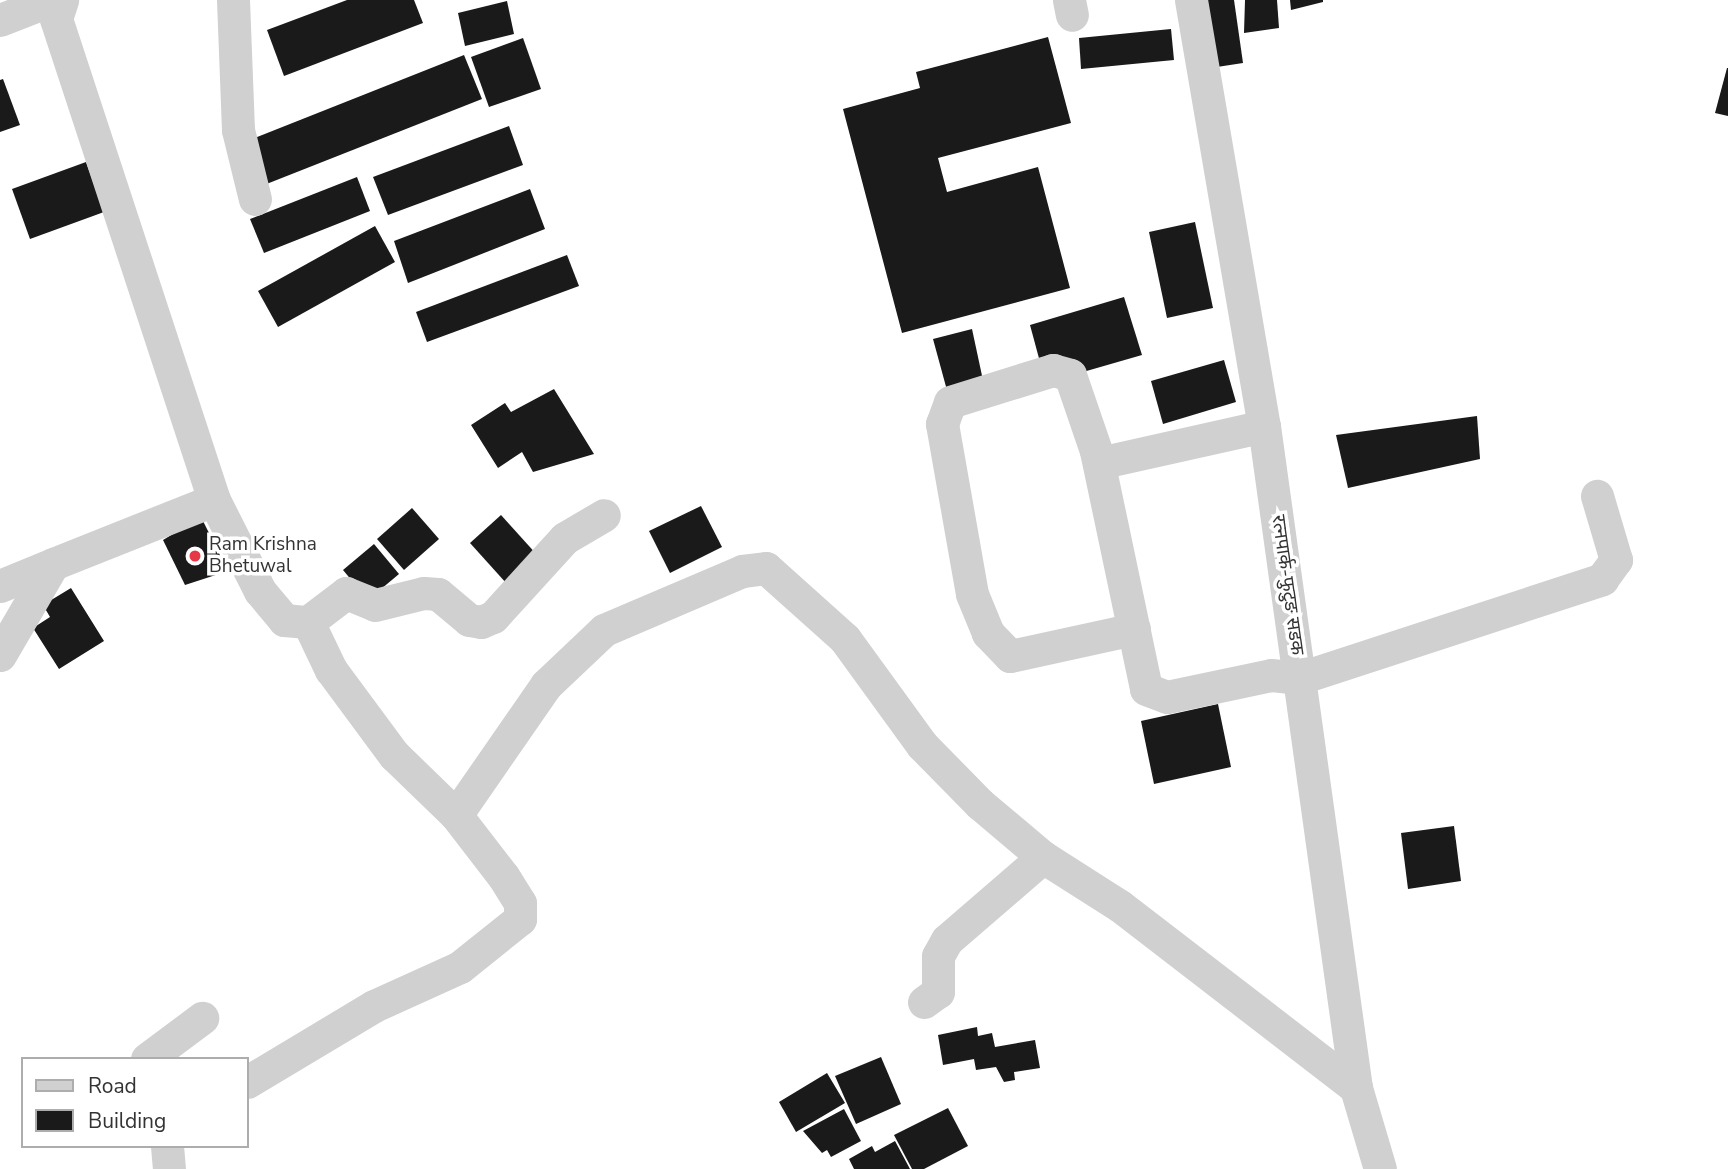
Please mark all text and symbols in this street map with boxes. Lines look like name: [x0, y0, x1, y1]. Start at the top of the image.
street label: रत्नपार्क-फुटुङ सडक: [1266, 513, 1308, 657]
place label: Ram Krishna Bhetuwal: [209, 534, 317, 578]
marker: Ram Krishna Bhetuwal: [187, 548, 203, 564]
legend: [21, 1057, 248, 1148]
text: Road: [88, 1072, 137, 1100]
text: Building: [88, 1107, 166, 1135]

